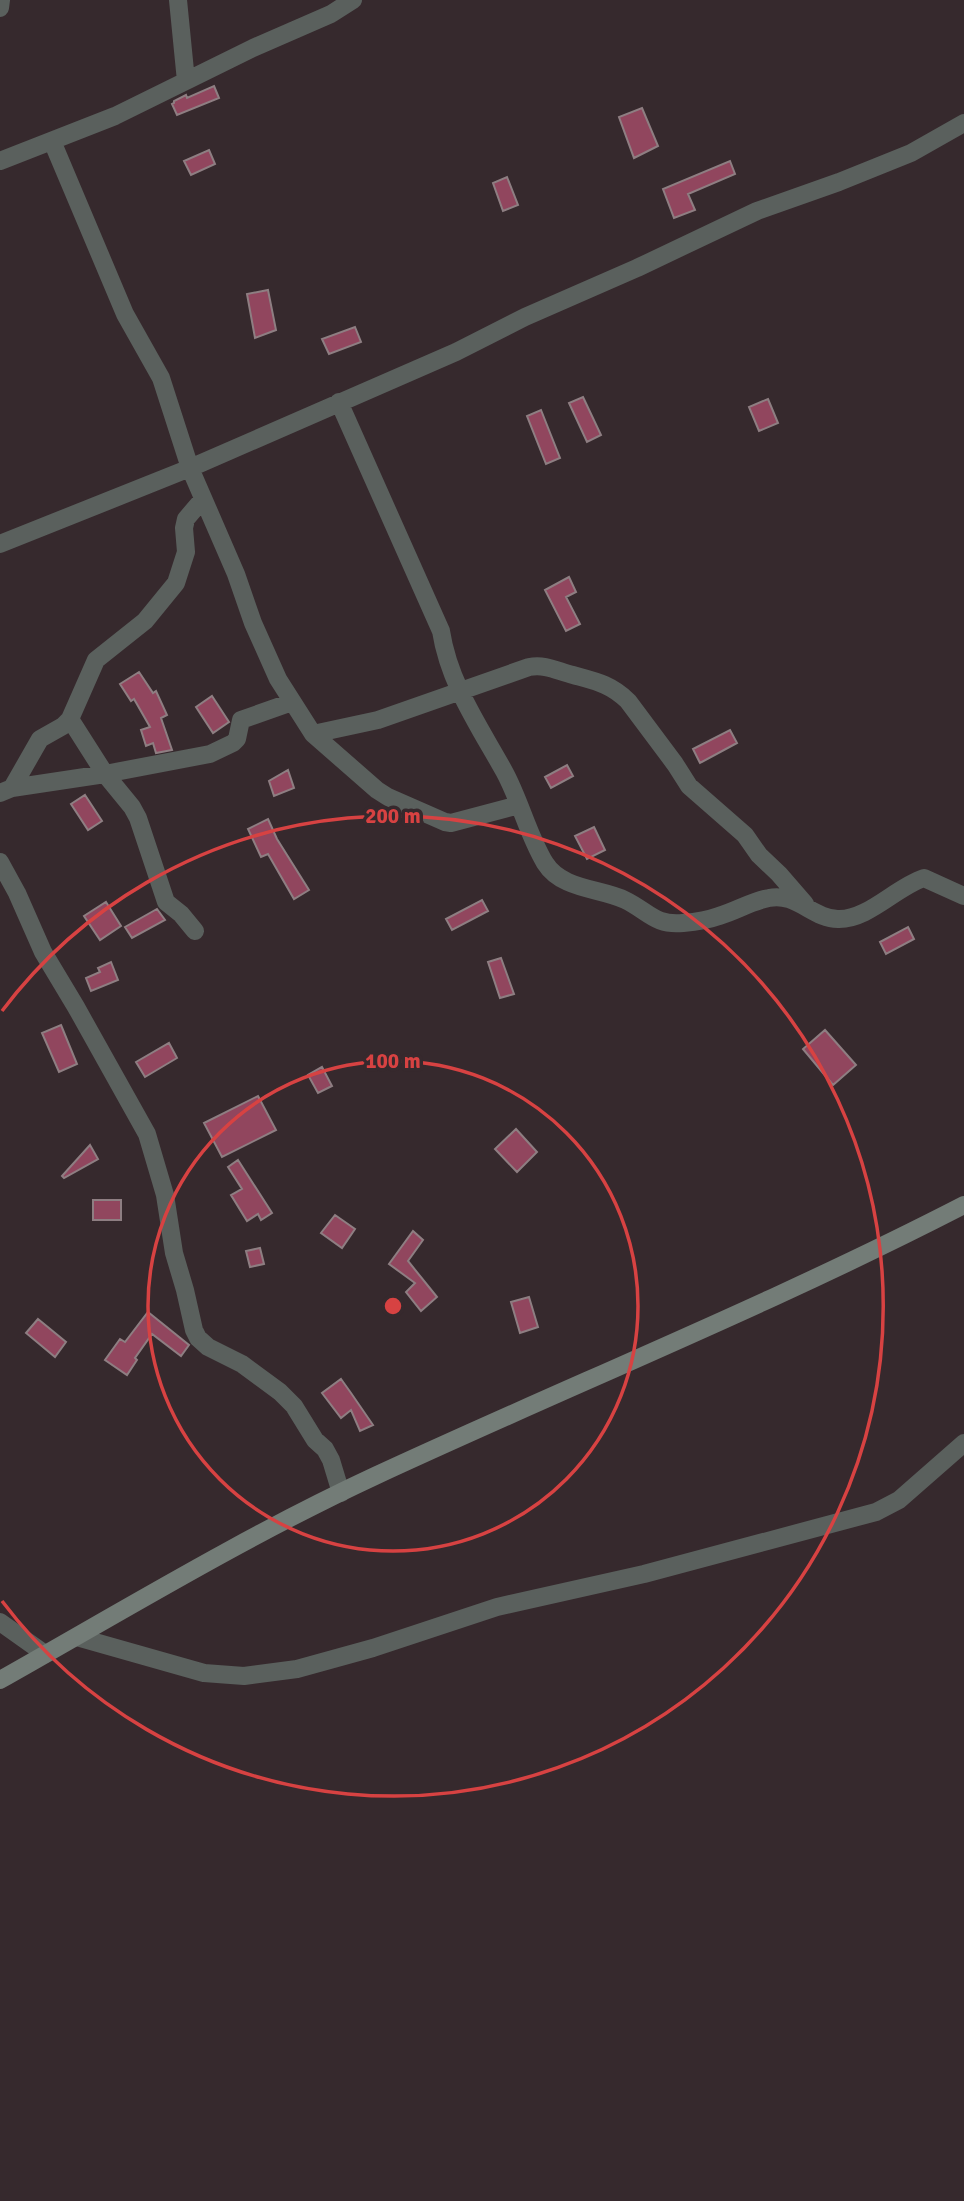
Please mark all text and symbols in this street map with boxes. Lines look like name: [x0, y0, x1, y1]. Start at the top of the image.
text: 200 m: [365, 803, 421, 829]
text: 100 m: [365, 1048, 421, 1074]
centre of rings: [381, 1294, 405, 1318]

